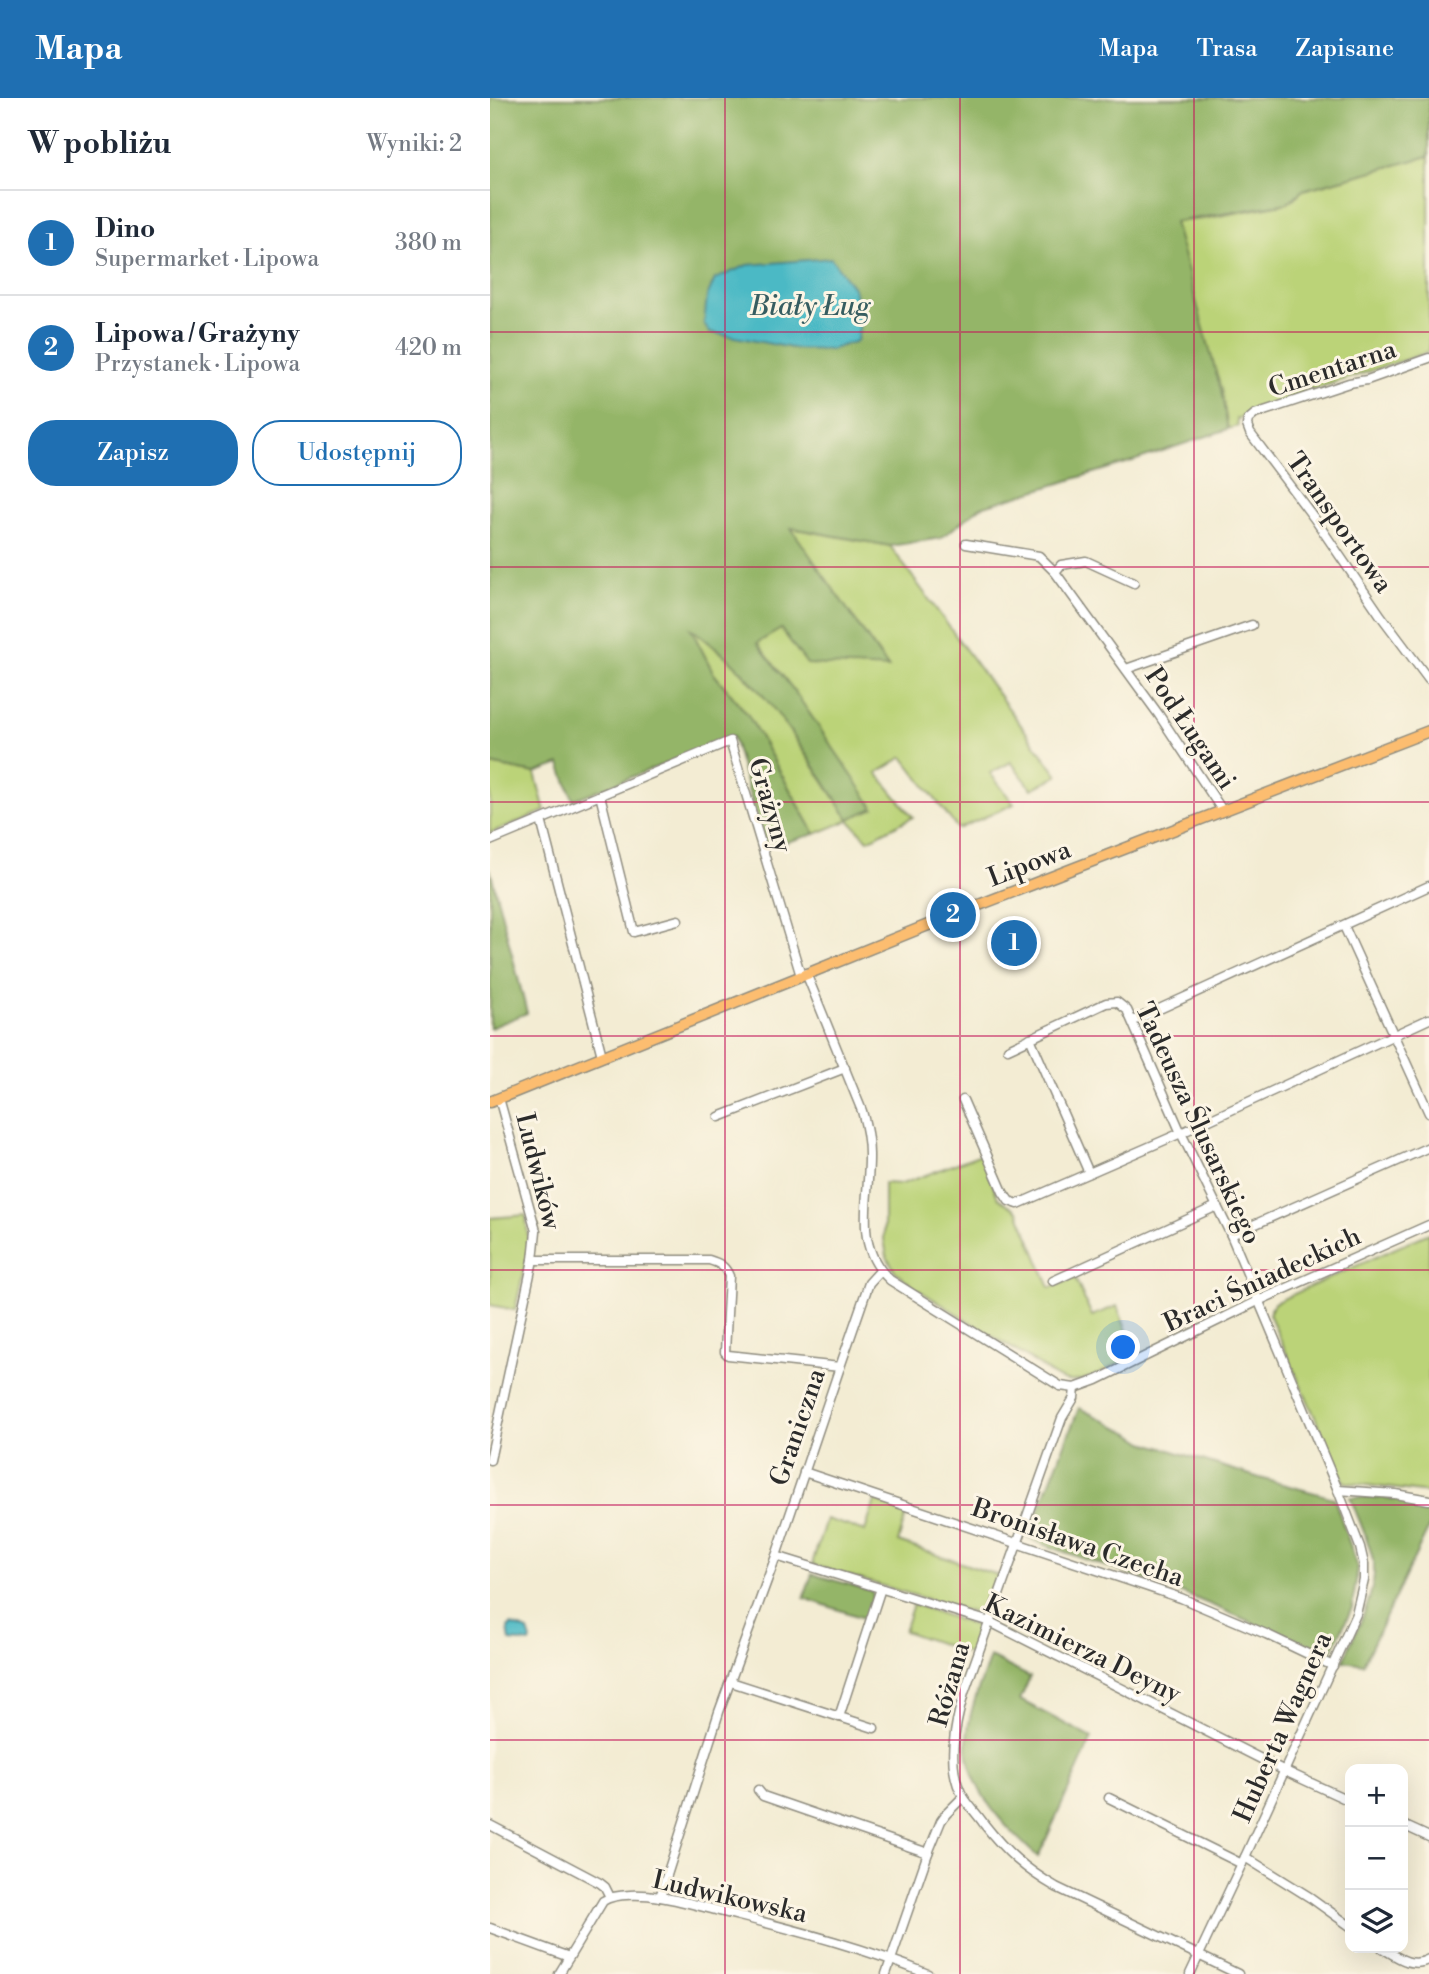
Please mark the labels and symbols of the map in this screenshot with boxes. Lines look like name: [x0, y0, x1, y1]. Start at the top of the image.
water label: Biały Ług: [749, 289, 871, 324]
street label: Cmentarna: [1264, 333, 1401, 405]
street label: Transportowa: [1279, 446, 1400, 600]
street label: Pod Ługami: [1138, 661, 1243, 796]
street label: Grażyny: [741, 754, 799, 856]
street label: Lipowa: [983, 833, 1076, 894]
pin: 2: [930, 889, 976, 941]
pin: 1: [991, 917, 1037, 969]
street label: Tadeusza Ślusarskiego: [1128, 997, 1270, 1249]
street label: Ludwików: [508, 1110, 568, 1234]
street label: Braci Śniadeckich: [1157, 1219, 1366, 1340]
your location: [1106, 1330, 1140, 1364]
street label: Graniczna: [763, 1364, 833, 1490]
street label: Bronisława Czecha: [967, 1491, 1188, 1594]
street label: Kazimierza Deyny: [979, 1587, 1186, 1710]
street label: Huberta Wagnera: [1227, 1626, 1340, 1828]
street label: Różana: [923, 1637, 978, 1730]
street label: Ludwikowska: [649, 1864, 811, 1931]

